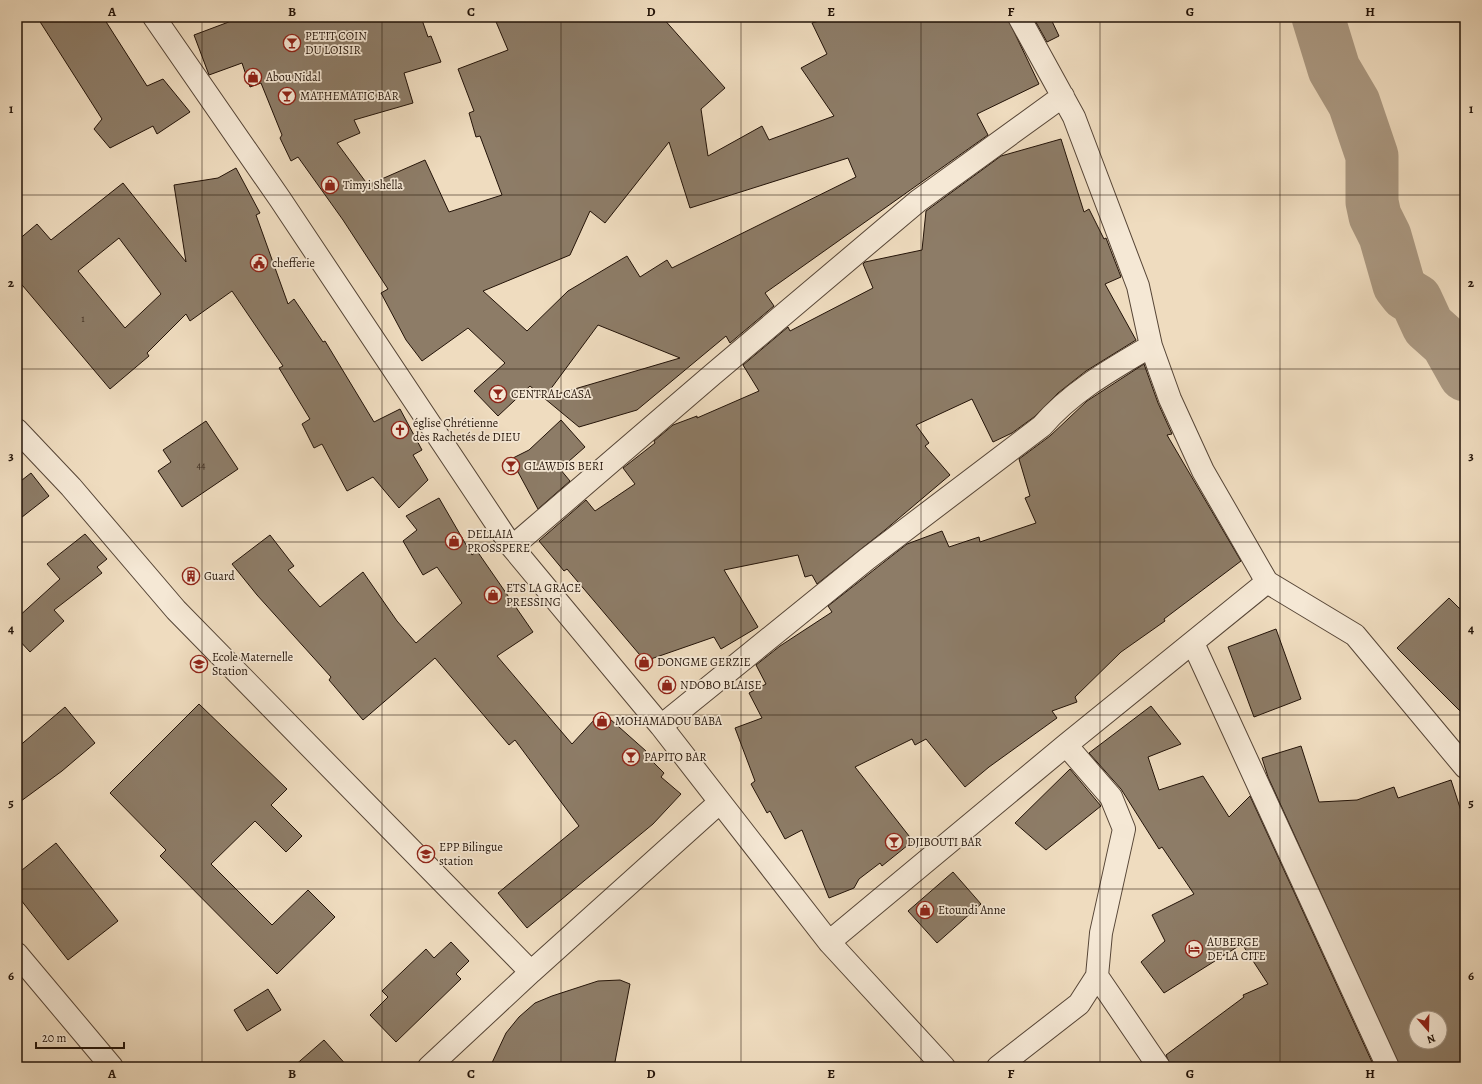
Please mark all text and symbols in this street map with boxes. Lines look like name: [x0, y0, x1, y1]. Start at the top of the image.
text: A: [107, 3, 117, 20]
text: B: [288, 3, 296, 20]
text: C: [467, 3, 475, 20]
text: D: [646, 3, 656, 20]
text: E: [827, 3, 835, 20]
text: F: [1008, 3, 1015, 20]
text: G: [1186, 3, 1194, 20]
text: H: [1365, 3, 1375, 20]
place label: PETIT COIN DU LOISIR: [305, 28, 367, 58]
bar icon: PETIT COIN DU LOISIR: [282, 33, 302, 53]
shop icon: Abou Nidal: [243, 67, 263, 87]
place label: Abou Nidal: [265, 69, 321, 85]
bar icon: MATHEMATIC BAR: [277, 86, 297, 106]
place label: MATHEMATIC BAR: [300, 88, 399, 104]
text: 1: [9, 100, 14, 117]
text: 1: [1469, 100, 1474, 117]
shop icon: Timyi Shella: [320, 175, 340, 195]
place label: Timyi Shella: [343, 177, 403, 193]
public building icon: chefferie: [249, 253, 269, 273]
place label: chefferie: [272, 255, 315, 271]
text: 2: [8, 274, 15, 291]
text: 2: [1468, 274, 1475, 291]
house number: 1: [81, 312, 85, 325]
bar icon: CENTRAL CASA: [488, 384, 508, 404]
place label: CENTRAL CASA: [511, 386, 592, 402]
place label: église Chrétienne des Rachetés de DIEU: [413, 415, 520, 445]
church icon: église Chrétienne des Rachetés de DIEU: [390, 420, 410, 440]
text: 3: [8, 447, 14, 464]
text: 3: [1468, 447, 1474, 464]
bar icon: GLAWDIS BERI: [501, 456, 521, 476]
place label: GLAWDIS BERI: [524, 458, 604, 474]
house number: 44: [196, 459, 206, 472]
place label: DELLAIA PROSSPERE: [467, 526, 530, 556]
shop icon: DELLAIA PROSSPERE: [444, 531, 464, 551]
building icon: Guard: [181, 566, 201, 586]
place label: Guard: [204, 568, 235, 584]
place label: ETS LA GRACE PRESSING: [506, 580, 581, 610]
shop icon: ETS LA GRACE PRESSING: [483, 585, 503, 605]
text: 4: [8, 620, 14, 637]
text: 4: [1468, 620, 1474, 637]
place label: Ecole Maternelle Station: [212, 649, 293, 679]
shop icon: DONGME GERZIE: [634, 652, 654, 672]
school or university icon: Ecole Maternelle Station: [189, 654, 209, 674]
place label: DONGME GERZIE: [657, 654, 751, 670]
shop icon: NDOBO BLAISE: [657, 675, 677, 695]
place label: NDOBO BLAISE: [680, 677, 762, 693]
shop icon: MOHAMADOU BABA: [592, 711, 612, 731]
place label: MOHAMADOU BABA: [615, 713, 723, 729]
bar icon: PAPITO BAR: [621, 747, 641, 767]
place label: PAPITO BAR: [644, 749, 707, 765]
text: 5: [8, 794, 14, 811]
text: 5: [1468, 794, 1474, 811]
bar icon: DJIBOUTI BAR: [884, 832, 904, 852]
place label: DJIBOUTI BAR: [907, 834, 983, 850]
place label: EPP Bilingue station: [439, 839, 503, 869]
school or university icon: EPP Bilingue station: [416, 844, 436, 864]
shop icon: Etoundi Anne: [915, 900, 935, 920]
place label: Etoundi Anne: [938, 902, 1006, 918]
place label: AUBERGE DE LA CITE: [1206, 934, 1266, 964]
hotel icon: AUBERGE DE LA CITE: [1184, 939, 1204, 959]
text: 6: [8, 967, 14, 984]
text: 6: [1468, 967, 1474, 984]
north arrow: [1408, 1010, 1448, 1050]
scale bar: [36, 1024, 124, 1050]
text: 20 m: [42, 1030, 66, 1046]
text: N: [1425, 1031, 1438, 1047]
text: A: [107, 1065, 117, 1082]
text: B: [288, 1065, 296, 1082]
text: C: [467, 1065, 475, 1082]
text: D: [646, 1065, 656, 1082]
text: E: [827, 1065, 835, 1082]
text: F: [1008, 1065, 1015, 1082]
text: G: [1186, 1065, 1194, 1082]
text: H: [1365, 1065, 1375, 1082]

